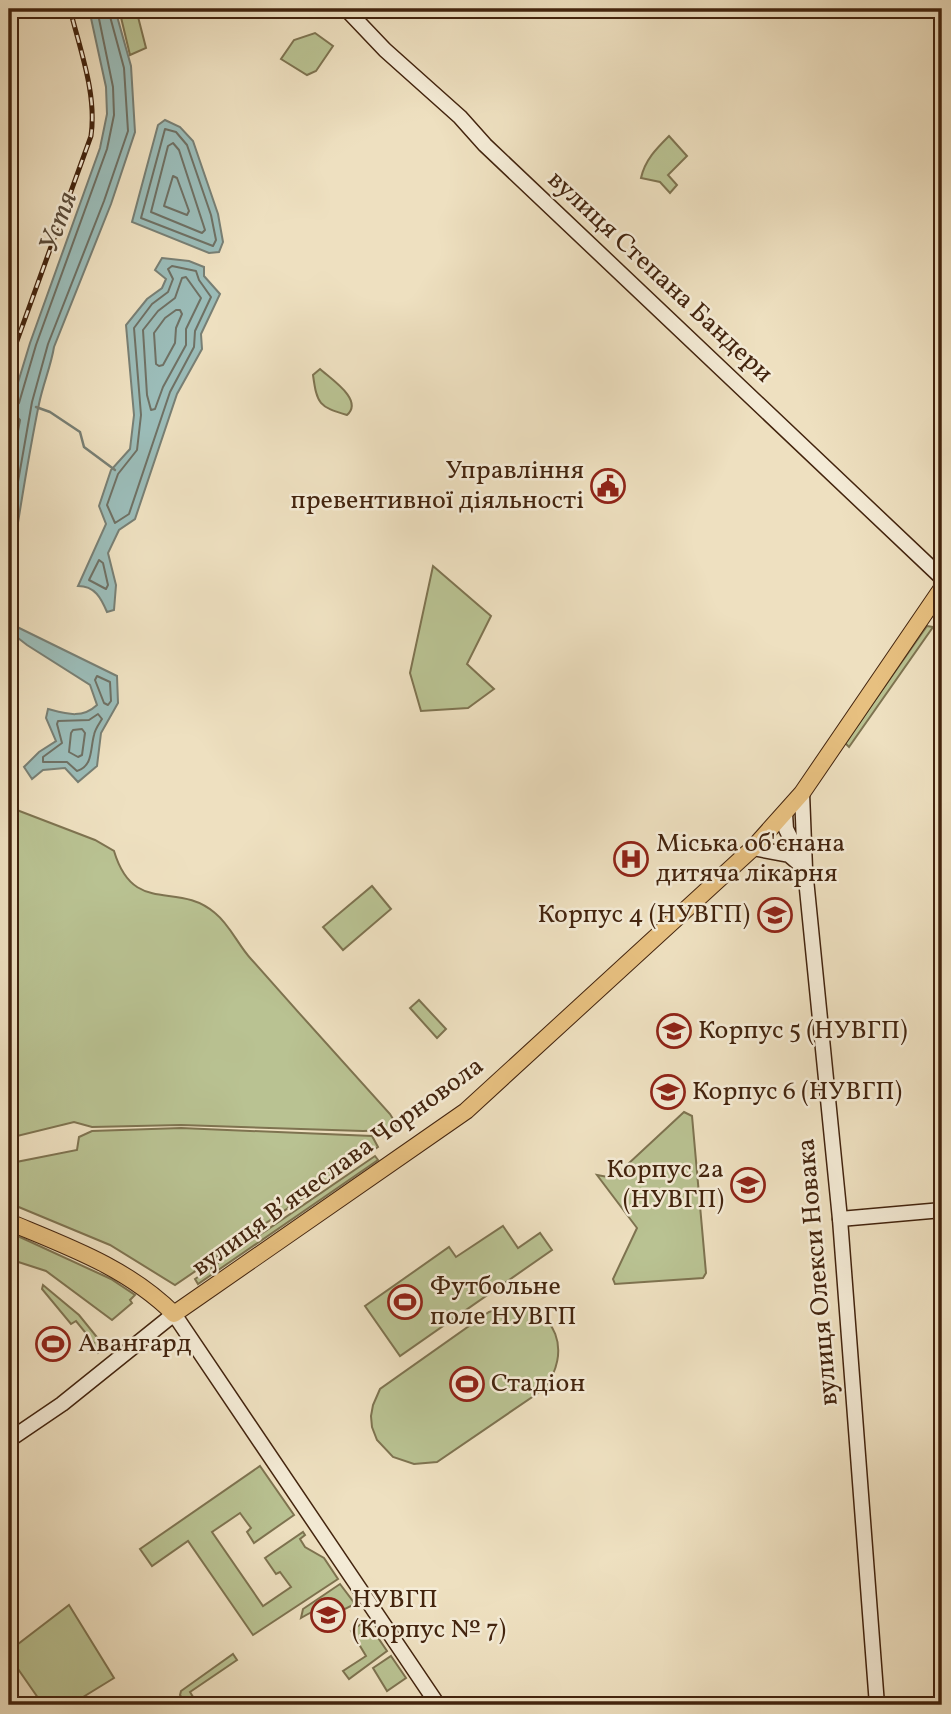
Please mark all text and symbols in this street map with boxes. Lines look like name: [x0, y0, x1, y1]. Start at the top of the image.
street label: вулиця Степана Бандери: [539, 163, 781, 391]
water label: Устя: [30, 187, 88, 257]
place label: Управління превентивної діяльності: [291, 453, 584, 519]
public building icon: Управління превентивної діяльності: [589, 467, 627, 505]
place label: Міська об'єнана дитяча лікарня: [656, 826, 845, 892]
hospital icon: Міська об'єнана дитяча лікарня: [612, 840, 650, 878]
school or university icon: Корпус 4 (НУВГП): [756, 896, 794, 934]
place label: Корпус 4 (НУВГП): [537, 897, 750, 933]
school or university icon: Корпус 5 (НУВГП): [655, 1012, 693, 1050]
place label: Корпус 5 (НУВГП): [698, 1013, 908, 1049]
street label: вулиця Вʼячеслава Чорновола: [185, 1049, 491, 1285]
school or university icon: Корпус 6 (НУВГП): [649, 1073, 687, 1111]
place label: Корпус 6 (НУВГП): [692, 1074, 902, 1110]
street label: вулиця Олекси Новака: [788, 1137, 848, 1407]
place label: Корпус 2а (НУВГП): [606, 1152, 724, 1218]
school or university icon: Корпус 2а (НУВГП): [729, 1166, 767, 1204]
place label: Футбольне поле НУВГП: [430, 1269, 577, 1335]
sports icon: Футбольне поле НУВГП: [386, 1283, 424, 1321]
sports icon: Авангард: [34, 1325, 72, 1363]
place label: Авангард: [78, 1326, 192, 1362]
sports icon: Стадіон: [448, 1365, 486, 1403]
place label: Стадіон: [491, 1366, 585, 1402]
place label: НУВГП (Корпус № 7): [352, 1582, 506, 1648]
school or university icon: НУВГП (Корпус № 7): [309, 1596, 347, 1634]

